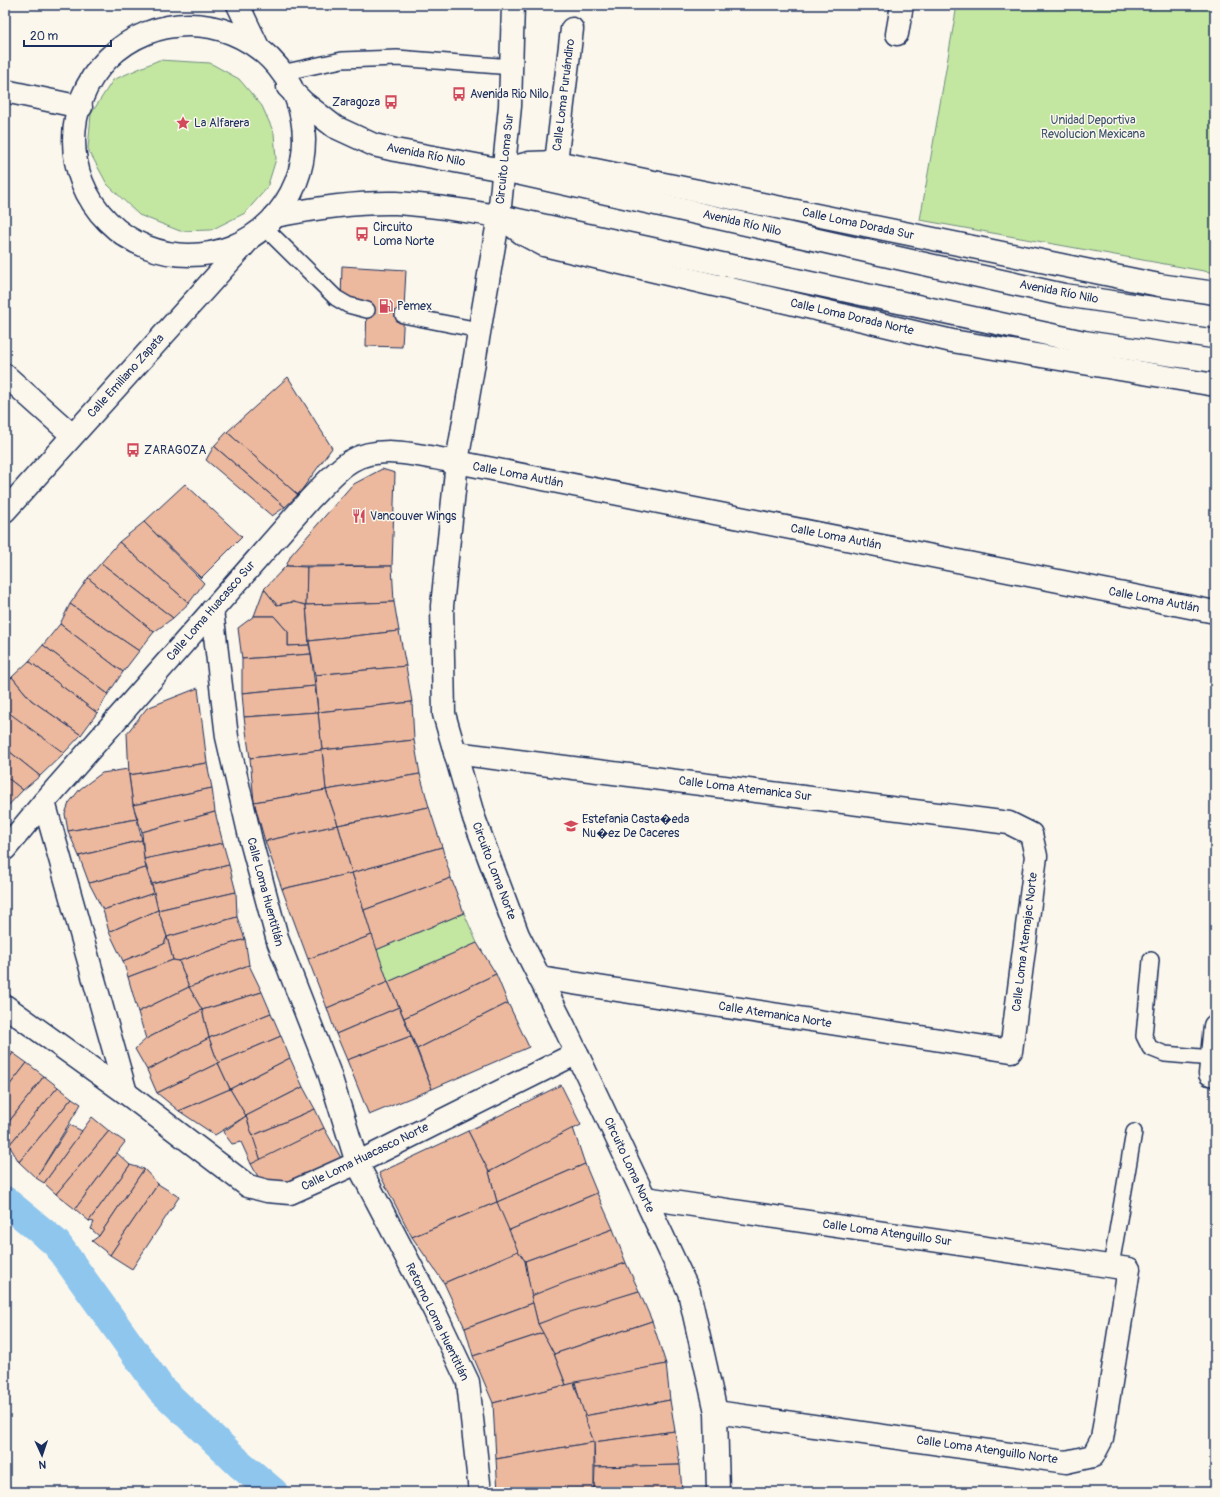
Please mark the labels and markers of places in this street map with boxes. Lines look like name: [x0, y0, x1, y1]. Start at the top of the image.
bus stop icon: Avenida Rio Nilo: [451, 86, 467, 102]
place label: Avenida Rio Nilo: [470, 87, 549, 102]
bus stop icon: Zaragoza: [383, 94, 399, 110]
place label: Zaragoza: [332, 95, 380, 110]
place icon: La Alfarera: [175, 115, 191, 131]
place label: La Alfarera: [194, 116, 250, 131]
place label: Circuito Loma Norte: [373, 220, 434, 249]
bus stop icon: Circuito Loma Norte: [354, 226, 370, 242]
fuel station icon: Pemex: [378, 298, 394, 314]
place label: Pemex: [397, 299, 432, 314]
bus stop icon: ZARAGOZA: [125, 442, 141, 458]
place label: ZARAGOZA: [144, 443, 206, 458]
restaurant icon: Vancouver Wings: [351, 508, 367, 524]
place label: Vancouver Wings: [370, 509, 457, 524]
place label: Estefania Casta�eda Nu�ez De Caceres: [582, 812, 690, 841]
school or university icon: Estefania Casta�eda Nu�ez De Caceres: [563, 818, 579, 834]

